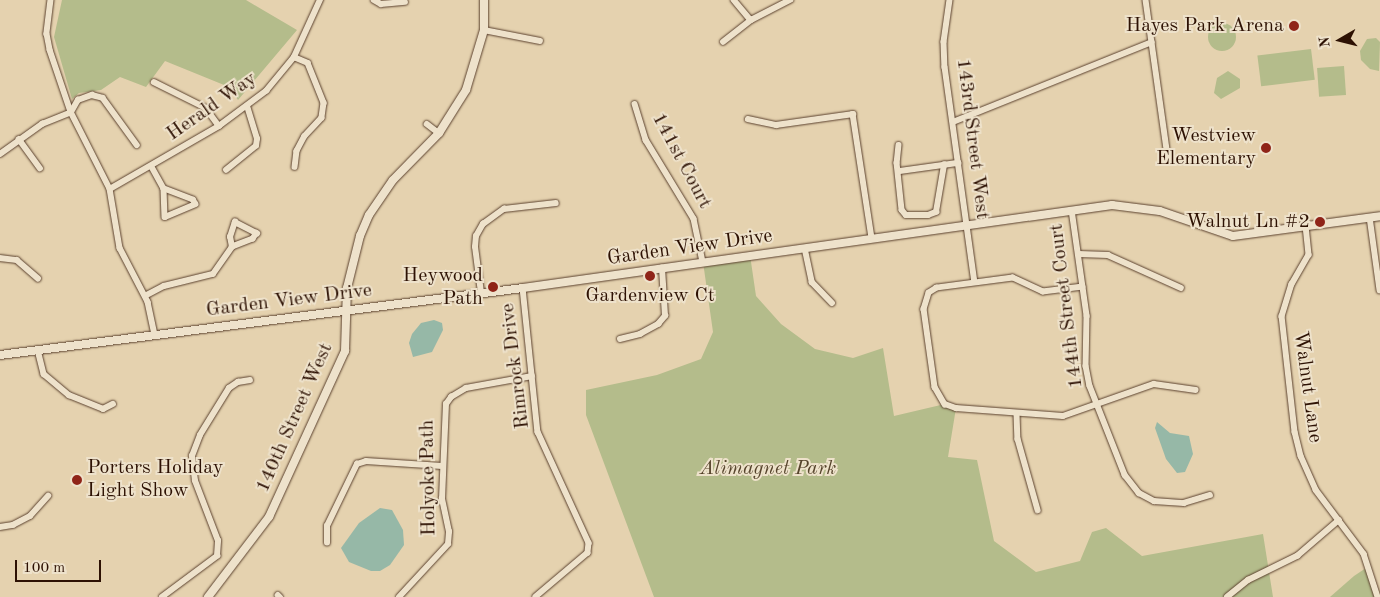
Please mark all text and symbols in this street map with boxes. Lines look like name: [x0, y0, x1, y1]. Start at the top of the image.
place label: Hayes Park Arena: [1125, 14, 1284, 38]
north arrow: [1315, 15, 1365, 65]
marker: Hayes Park Arena: [1288, 20, 1300, 32]
text: N: [1317, 36, 1333, 48]
street label: 143rd Street West: [950, 57, 994, 221]
street label: Herald Way: [162, 67, 262, 147]
street label: 141st Court: [646, 109, 716, 213]
place label: Westview Elementary: [1156, 124, 1256, 171]
marker: Westview Elementary: [1260, 142, 1272, 154]
place label: Walnut Ln #2: [1186, 210, 1310, 234]
marker: Walnut Ln #2: [1314, 216, 1326, 228]
street label: 144th Street Court: [1045, 222, 1089, 390]
street label: Garden View Drive: [606, 225, 774, 271]
place label: Heywood Path: [403, 264, 483, 311]
marker: Gardenview Ct: [644, 270, 656, 282]
street label: Garden View Drive: [205, 279, 373, 323]
marker: Heywood Path: [487, 281, 499, 293]
place label: Gardenview Ct: [585, 284, 715, 308]
street label: Rimrock Drive: [496, 302, 536, 430]
street label: Walnut Lane: [1287, 330, 1327, 444]
street label: 140th Street West: [251, 339, 339, 497]
street label: Holyoke Path: [416, 420, 442, 536]
place label: Porters Holiday Light Show: [87, 456, 223, 503]
park label: Alimagnet Park: [700, 457, 836, 481]
marker: Porters Holiday Light Show: [71, 474, 83, 486]
scale bar: [18, 550, 104, 582]
text: 100 m: [23, 561, 65, 576]

